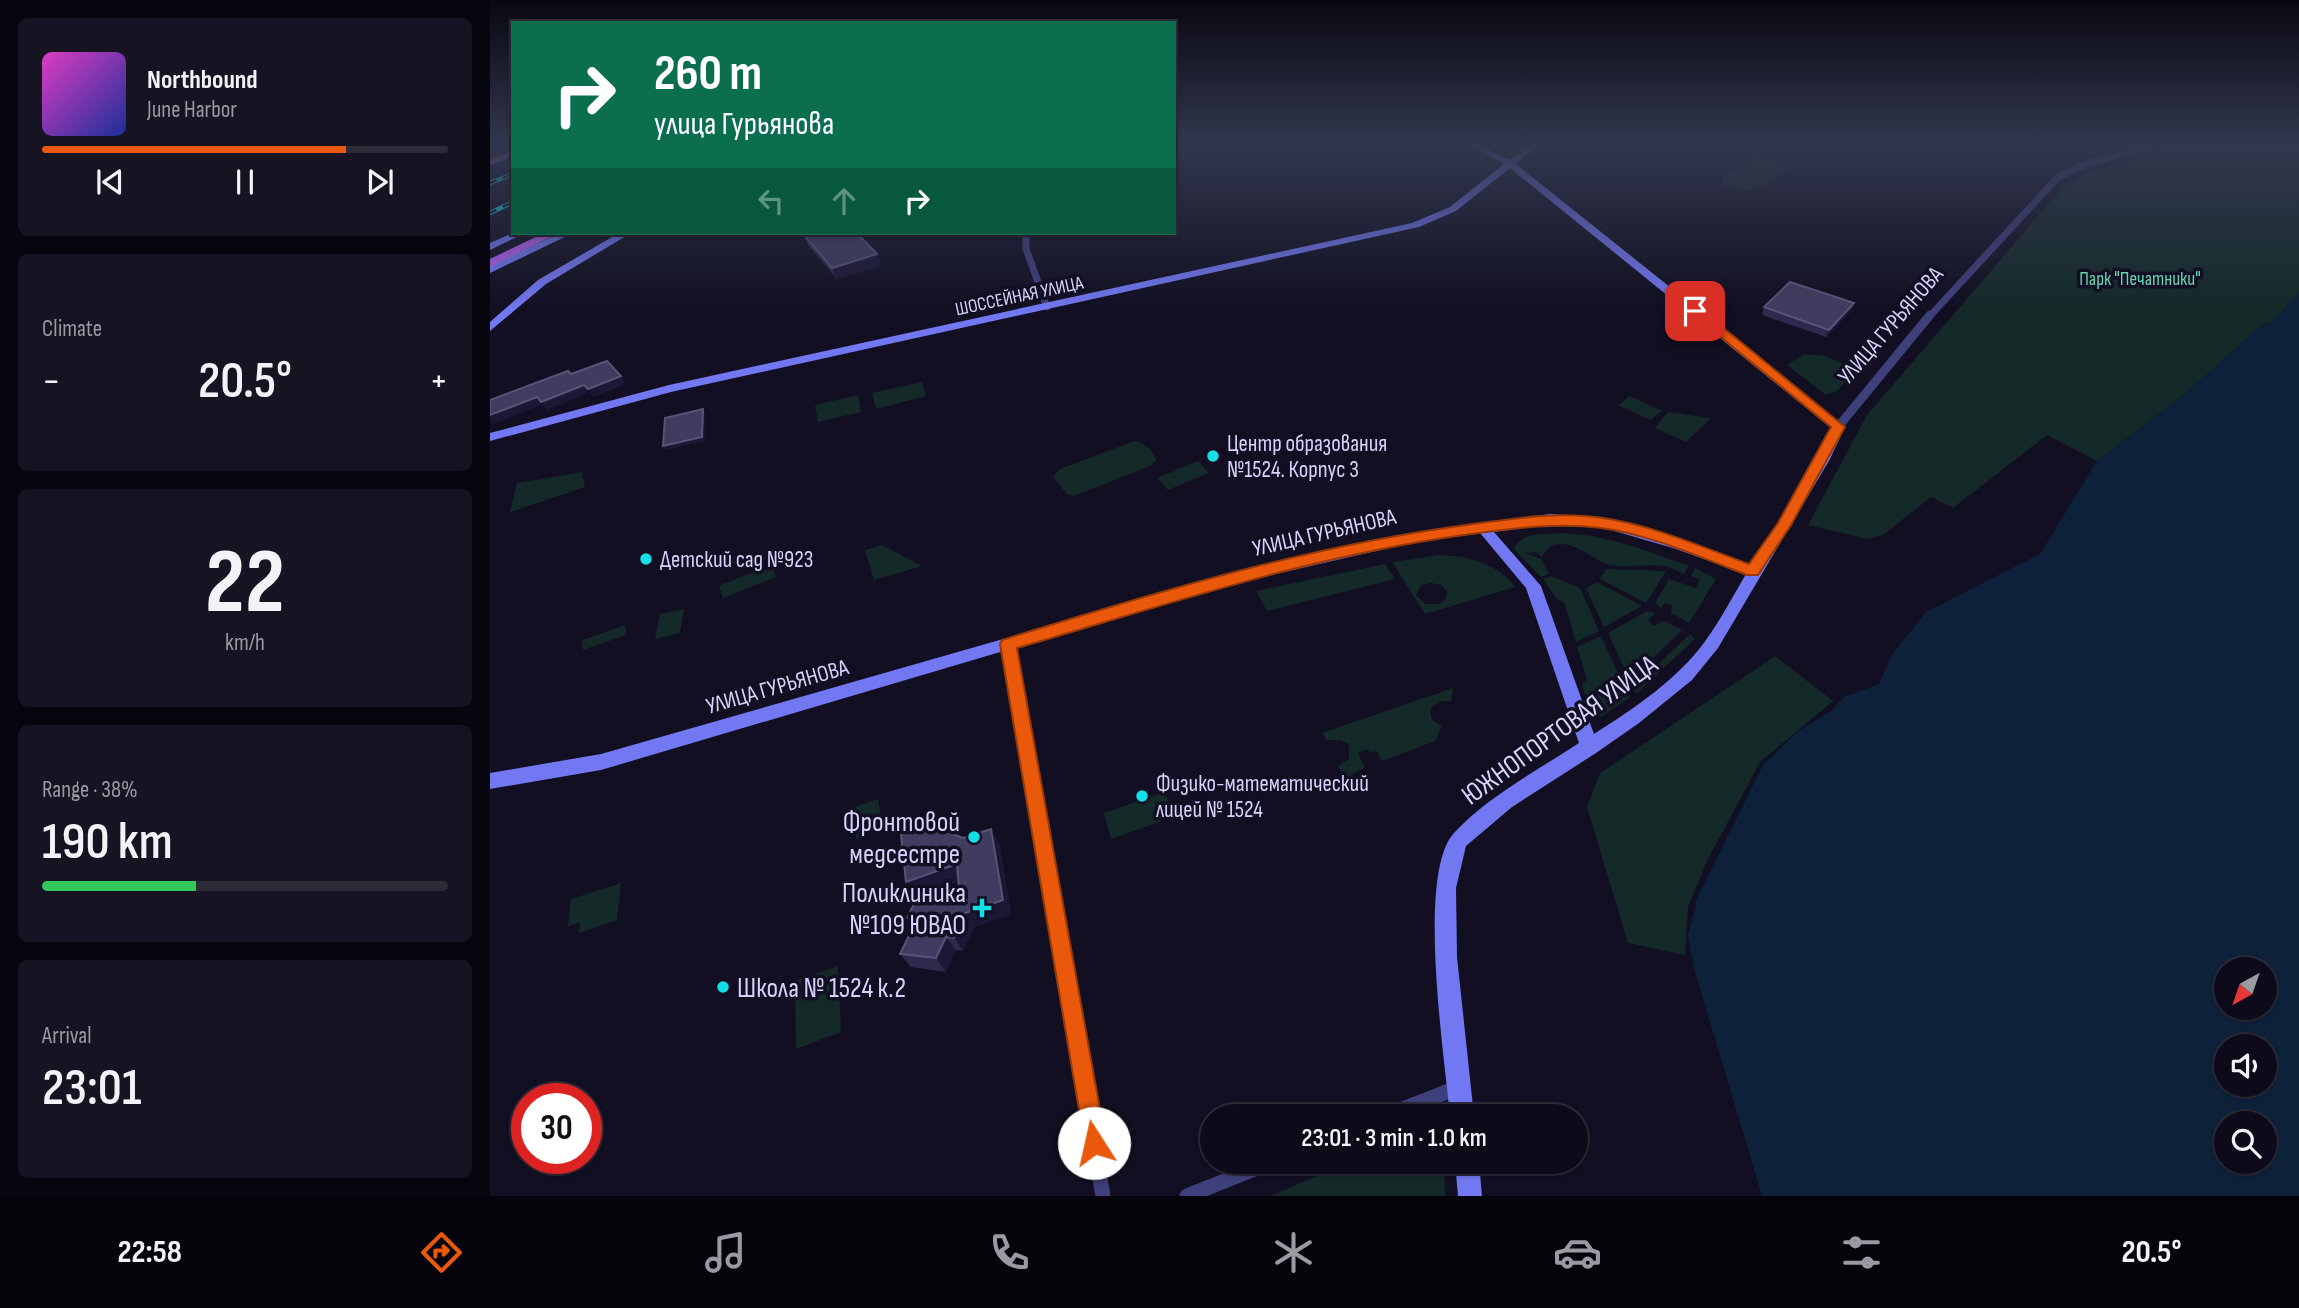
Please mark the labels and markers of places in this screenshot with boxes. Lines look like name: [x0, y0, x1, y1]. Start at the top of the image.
pin: [1665, 281, 1725, 341]
place label: Центр образования №1524. Корпус 3: [1227, 430, 1387, 484]
marker: Центр образования №1524. Корпус 3: [1205, 448, 1221, 464]
place label: Детский сад №923: [660, 546, 813, 574]
marker: Детский сад №923: [638, 551, 654, 567]
place label: Физико-математический лицей № 1524: [1156, 770, 1369, 824]
marker: Физико-математический лицей № 1524: [1134, 788, 1150, 804]
place label: Фронтовой медсестре: [843, 806, 960, 871]
marker: Фронтовой медсестре: [966, 829, 982, 845]
place label: Поликлиника №109 ЮВАО: [842, 877, 966, 942]
marker: Поликлиника №109 ЮВАО: [972, 898, 992, 918]
place label: Школа № 1524 к.2: [737, 972, 906, 1005]
marker: Школа № 1524 к.2: [715, 979, 731, 995]

